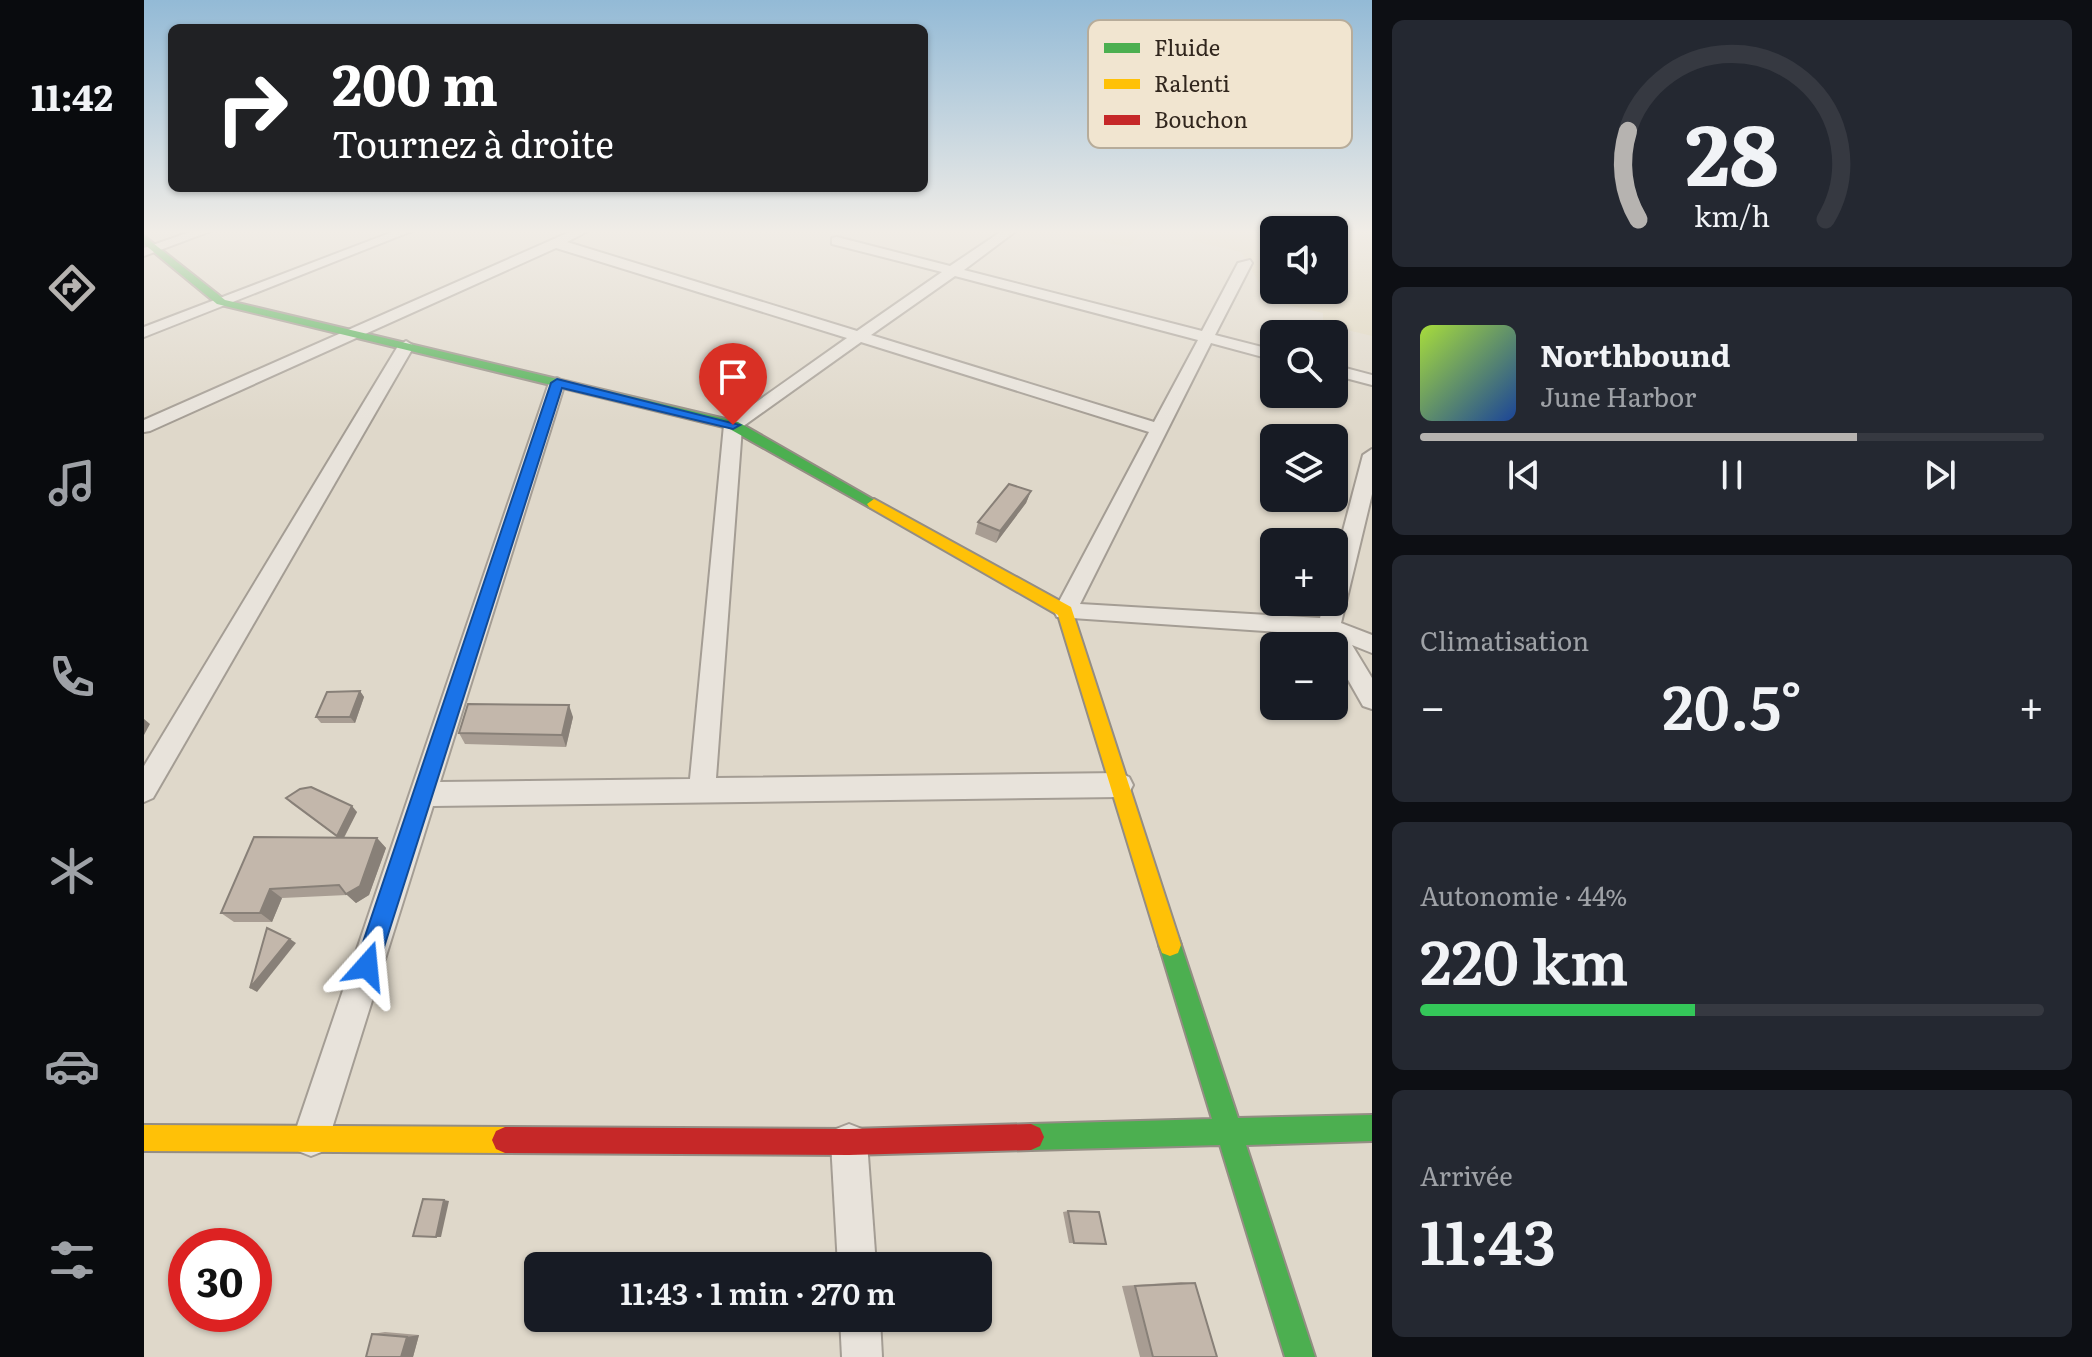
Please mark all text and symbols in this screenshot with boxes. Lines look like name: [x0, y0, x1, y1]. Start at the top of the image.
legend: [1088, 20, 1352, 148]
text: Fluide: [1154, 30, 1220, 63]
text: 200 m: [332, 40, 498, 123]
icon: right: [200, 56, 304, 160]
text: Ralenti: [1154, 66, 1230, 99]
text: 11:42: [31, 69, 113, 122]
text: 28: [1685, 87, 1779, 211]
text: Bouchon: [1154, 102, 1248, 135]
text: Tournez à droite: [332, 116, 614, 169]
text: km/h: [1694, 193, 1770, 236]
map controls: [1260, 216, 1348, 720]
button: sound: [1260, 216, 1348, 304]
icon: directions: [44, 260, 100, 316]
button: search: [1260, 320, 1348, 408]
text: Northbound: [1540, 332, 1731, 376]
pin: [699, 343, 767, 425]
icon: arrive: [711, 355, 755, 399]
text: June Harbor: [1540, 376, 1696, 415]
button: layers: [1260, 424, 1348, 512]
icon: previous: [1502, 453, 1546, 497]
icon: pause: [1710, 453, 1754, 497]
icon: next: [1918, 453, 1962, 497]
icon: music: [44, 455, 100, 511]
button: +: [1260, 528, 1348, 616]
text: Climatisation: [1420, 620, 1589, 659]
button: −: [1260, 632, 1348, 720]
icon: phone: [44, 649, 100, 705]
text: 20.5°: [1662, 659, 1802, 748]
text: −: [1420, 671, 1446, 737]
text: +: [2018, 671, 2044, 737]
icon: climate: [44, 843, 100, 899]
text: Autonomie · 44%: [1420, 875, 1627, 914]
text: 220 km: [1420, 914, 1629, 1003]
position arrow: [325, 924, 409, 1008]
icon: car: [44, 1038, 100, 1094]
text: Arrivée: [1420, 1155, 1513, 1194]
text: 11:43: [1420, 1194, 1556, 1283]
speed limit sign: 30: [168, 1228, 272, 1332]
icon: filters: [44, 1232, 100, 1288]
text: 11:43 · 1 min · 270 m: [620, 1270, 896, 1314]

